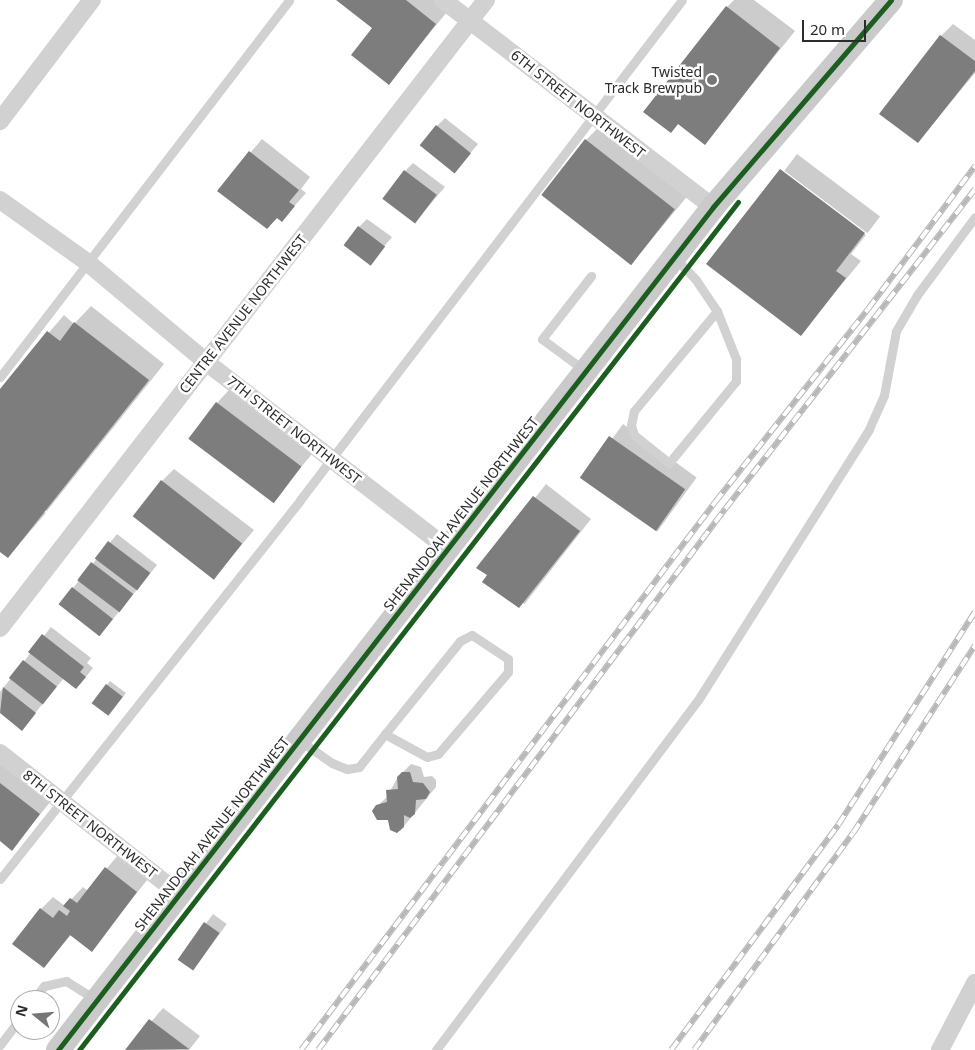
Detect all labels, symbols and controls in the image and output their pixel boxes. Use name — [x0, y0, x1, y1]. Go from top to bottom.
scale bar — [805, 10, 869, 42]
text: 20 m — [810, 19, 845, 39]
street label: 6TH STREET NORTHWEST — [508, 46, 648, 162]
place label: Twisted Track Brewpub — [605, 64, 702, 96]
marker: Twisted Track Brewpub — [706, 74, 718, 86]
street label: CENTRE AVENUE NORTHWEST — [176, 231, 310, 397]
street label: 7TH STREET NORTHWEST — [224, 372, 364, 488]
street label: SHENANDOAH AVENUE NORTHWEST — [380, 414, 542, 614]
street label: SHENANDOAH AVENUE NORTHWEST — [131, 734, 293, 934]
street label: 8TH STREET NORTHWEST — [20, 766, 160, 882]
north arrow — [10, 990, 60, 1040]
text: N — [10, 1003, 32, 1019]

